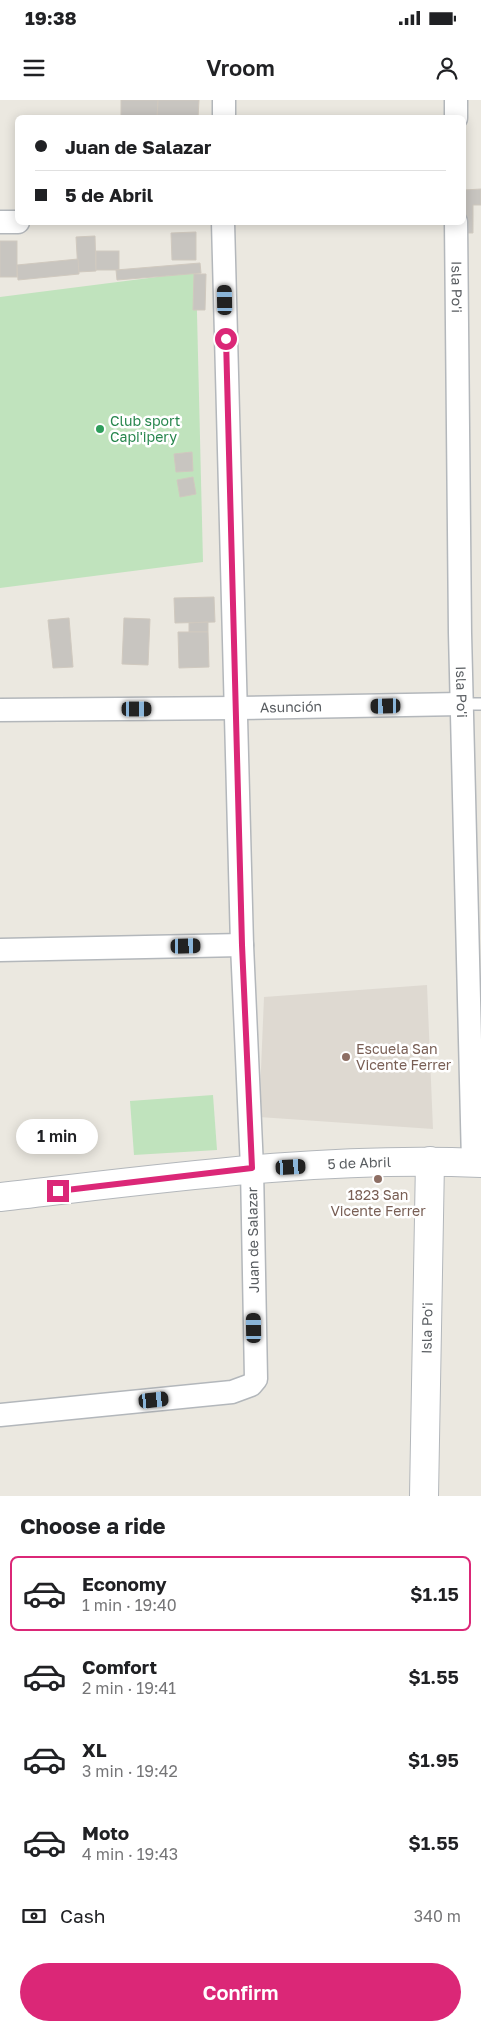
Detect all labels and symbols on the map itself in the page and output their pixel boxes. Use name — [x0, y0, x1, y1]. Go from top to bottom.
street label: Isla Po'i — [448, 261, 466, 313]
car — [217, 285, 232, 315]
route start — [215, 328, 237, 350]
place label: Club sport Capi'ipery — [110, 412, 180, 445]
marker: Club sport Capi'ipery — [94, 423, 106, 435]
street label: Isla Po'i — [453, 666, 471, 718]
street label: Asunción — [260, 697, 322, 716]
car — [370, 698, 401, 714]
car — [122, 702, 152, 717]
car — [170, 938, 201, 954]
place label: Escuela San Vicente Ferrer — [356, 1040, 452, 1073]
marker: Escuela San Vicente Ferrer — [340, 1051, 352, 1063]
callout: 1 min — [17, 1118, 99, 1154]
street label: 5 de Abril — [327, 1153, 391, 1172]
car — [275, 1159, 306, 1175]
marker: 1823 San Vicente Ferrer — [372, 1173, 384, 1185]
route end — [47, 1180, 69, 1202]
street label: Juan de Salazar — [243, 1186, 262, 1293]
place label: 1823 San Vicente Ferrer — [330, 1186, 426, 1219]
street label: Isla Po'i — [418, 1302, 435, 1354]
car — [246, 1313, 261, 1343]
car — [138, 1391, 169, 1409]

